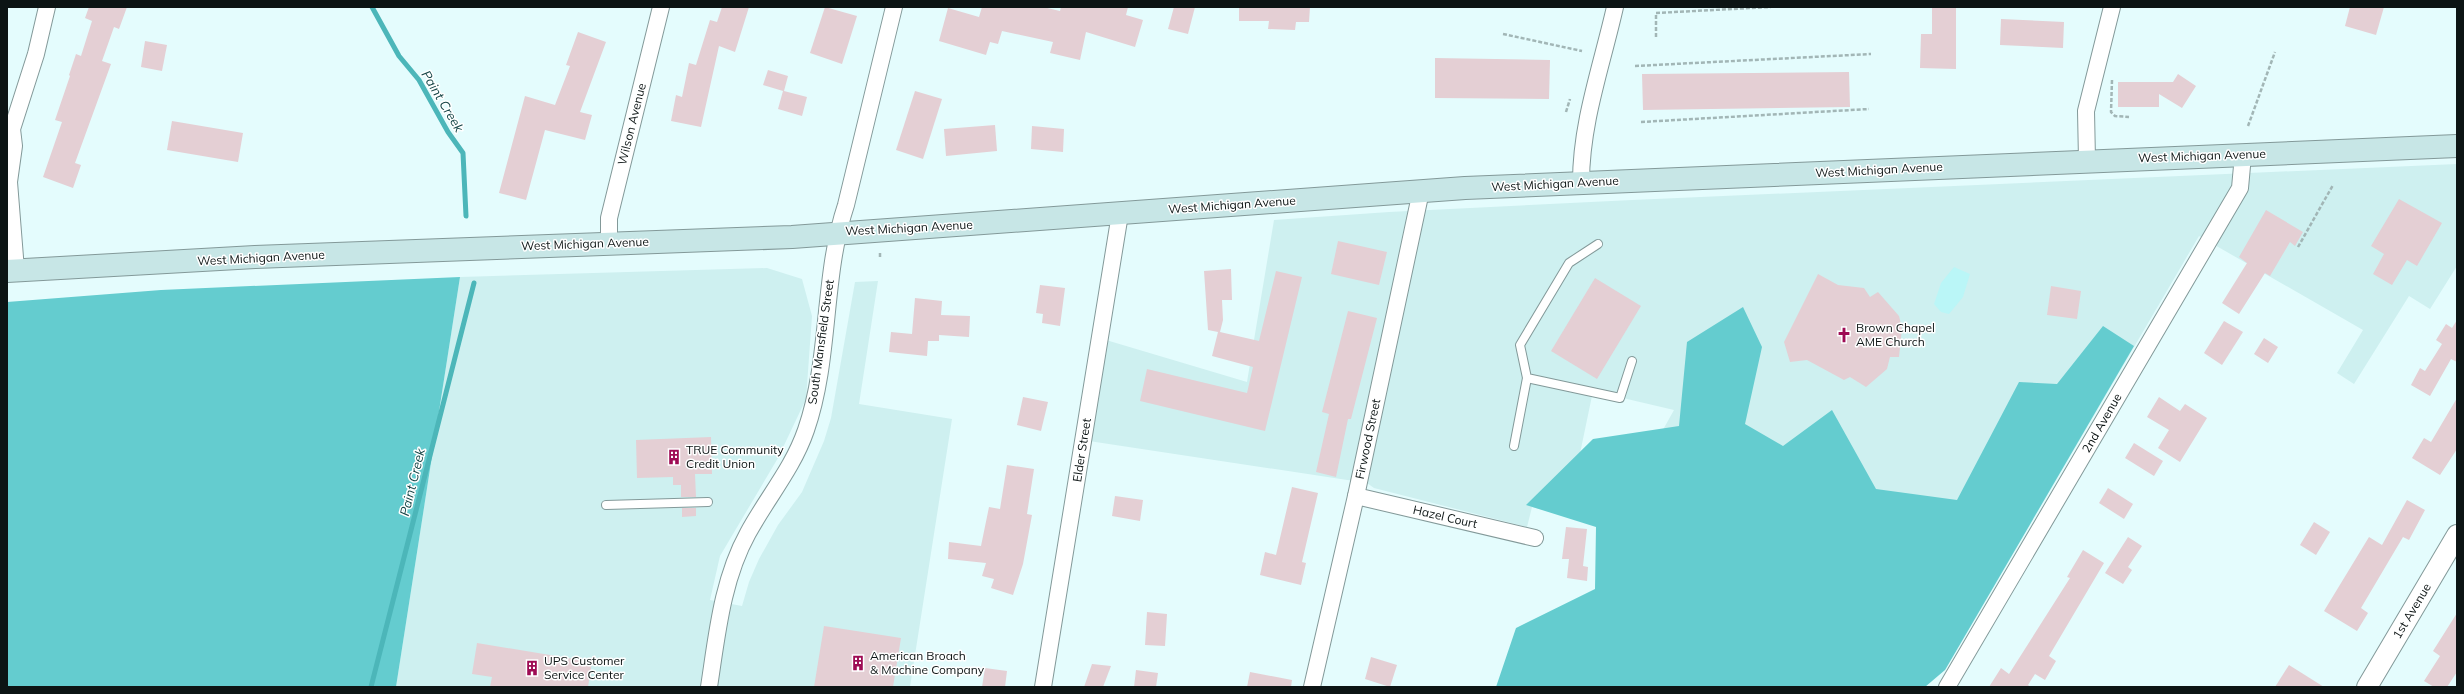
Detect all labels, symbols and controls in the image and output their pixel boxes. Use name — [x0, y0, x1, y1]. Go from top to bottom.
water label: Paint Creek — [418, 67, 468, 135]
street label: Wilson Avenue — [614, 81, 649, 166]
street label: West Michigan Avenue — [2138, 146, 2266, 165]
street label: West Michigan Avenue — [1815, 159, 1943, 180]
street label: West Michigan Avenue — [1491, 173, 1619, 194]
street label: West Michigan Avenue — [1168, 193, 1296, 216]
street label: West Michigan Avenue — [845, 217, 973, 238]
street label: West Michigan Avenue — [521, 234, 649, 253]
street label: West Michigan Avenue — [197, 247, 325, 268]
street label: South Mansfield Street — [804, 279, 837, 405]
place label: Brown Chapel AME Church — [1856, 320, 1935, 349]
church icon: Brown Chapel AME Church — [1835, 326, 1853, 344]
street label: 2nd Avenue — [2078, 390, 2125, 455]
street label: Firwood Street — [1352, 397, 1383, 481]
street label: Elder Street — [1069, 417, 1094, 483]
place label: TRUE Community Credit Union — [686, 442, 784, 471]
water label: Paint Creek — [396, 446, 428, 517]
building icon: TRUE Community Credit Union — [665, 448, 683, 466]
street label: Hazel Court — [1412, 502, 1479, 531]
street label: 1st Avenue — [2389, 580, 2434, 641]
place label: American Broach & Machine Company — [870, 648, 985, 677]
place label: UPS Customer Service Center — [544, 653, 625, 682]
building icon: American Broach & Machine Company — [849, 654, 867, 672]
building icon: UPS Customer Service Center — [523, 659, 541, 677]

